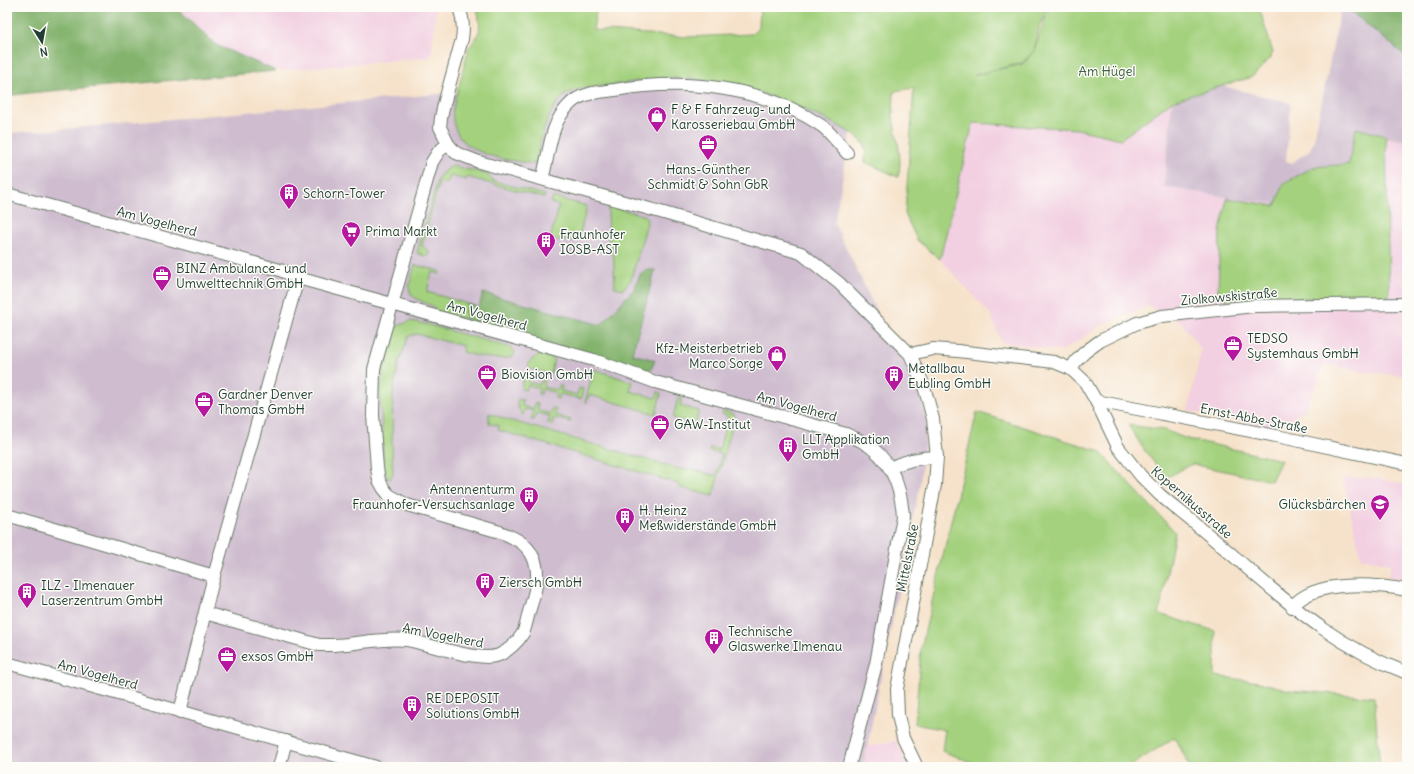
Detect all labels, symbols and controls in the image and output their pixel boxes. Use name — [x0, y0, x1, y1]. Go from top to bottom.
north arrow — [22, 22, 62, 62]
text: N — [39, 44, 49, 59]
park label: Am Hügel — [1079, 63, 1135, 80]
place label: F & F Fahrzeug- und Karosseriebau GmbH — [671, 101, 795, 133]
shop icon: F & F Fahrzeug- und Karosseriebau GmbH — [646, 105, 668, 133]
office icon: Hans-Günther Schmidt & Sohn GbR — [697, 133, 719, 161]
place label: Hans-Günther Schmidt & Sohn GbR — [647, 161, 769, 193]
building icon: Schorn-Tower — [278, 182, 300, 210]
place label: Schorn-Tower — [303, 185, 386, 202]
street label: Am Vogelherd — [115, 203, 199, 240]
supermarket icon: Prima Markt — [340, 220, 362, 248]
place label: Prima Markt — [365, 223, 438, 240]
place label: Fraunhofer IOSB-AST — [560, 226, 626, 258]
building icon: Fraunhofer IOSB-AST — [535, 230, 557, 258]
place label: BINZ Ambulance- und Umwelttechnik GmbH — [176, 260, 307, 292]
office icon: BINZ Ambulance- und Umwelttechnik GmbH — [151, 264, 173, 292]
street label: Ziolkowskistraße — [1180, 284, 1278, 309]
street label: Am Vogelherd — [445, 297, 529, 334]
place label: TEDSO Systemhaus GmbH — [1247, 330, 1359, 362]
office icon: TEDSO Systemhaus GmbH — [1222, 334, 1244, 362]
place label: Kfz-Meisterbetrieb Marco Sorge — [656, 340, 763, 372]
shop icon: Kfz-Meisterbetrieb Marco Sorge — [766, 344, 788, 372]
place label: Metallbau Eubling GmbH — [908, 360, 991, 392]
office icon: Biovision GmbH — [476, 363, 498, 391]
building icon: Metallbau Eubling GmbH — [883, 364, 905, 392]
place label: Biovision GmbH — [501, 366, 593, 383]
place label: Gardner Denver Thomas GmbH — [218, 386, 314, 418]
street label: Am Vogelherd — [755, 388, 839, 425]
office icon: Gardner Denver Thomas GmbH — [193, 390, 215, 418]
street label: Ernst-Abbe-Straße — [1199, 400, 1309, 437]
office icon: GAW-Institut — [649, 413, 671, 441]
place label: GAW-Institut — [674, 416, 751, 433]
place label: LLT Applikation GmbH — [802, 431, 890, 463]
building icon: LLT Applikation GmbH — [777, 435, 799, 463]
street label: Kopernikusstraße — [1147, 462, 1236, 542]
place label: Antennenturm Fraunhofer-Versuchsanlage — [352, 481, 515, 513]
building icon: Antennenturm Fraunhofer-Versuchsanlage — [518, 485, 540, 513]
school or university icon: Glücksbärchen — [1369, 493, 1391, 521]
place label: Glücksbärchen — [1279, 496, 1366, 513]
place label: H. Heinz Meßwiderstände GmbH — [639, 502, 777, 534]
building icon: H. Heinz Meßwiderstände GmbH — [614, 506, 636, 534]
street label: Mittelstraße — [893, 523, 922, 594]
building icon: Ziersch GmbH — [474, 571, 496, 599]
place label: Ziersch GmbH — [499, 574, 582, 591]
place label: ILZ - Ilmenauer Laserzentrum GmbH — [41, 577, 163, 609]
building icon: ILZ - Ilmenauer Laserzentrum GmbH — [16, 581, 38, 609]
street label: Am Vogelherd — [401, 619, 485, 652]
place label: Technische Glaswerke Ilmenau — [728, 623, 843, 655]
building icon: Technische Glaswerke Ilmenau — [703, 627, 725, 655]
office icon: exsos GmbH — [216, 645, 238, 673]
place label: exsos GmbH — [241, 648, 314, 665]
street label: Am Vogelherd — [56, 656, 140, 693]
place label: RE DEPOSIT Solutions GmbH — [426, 690, 519, 722]
building icon: RE DEPOSIT Solutions GmbH — [401, 694, 423, 722]

